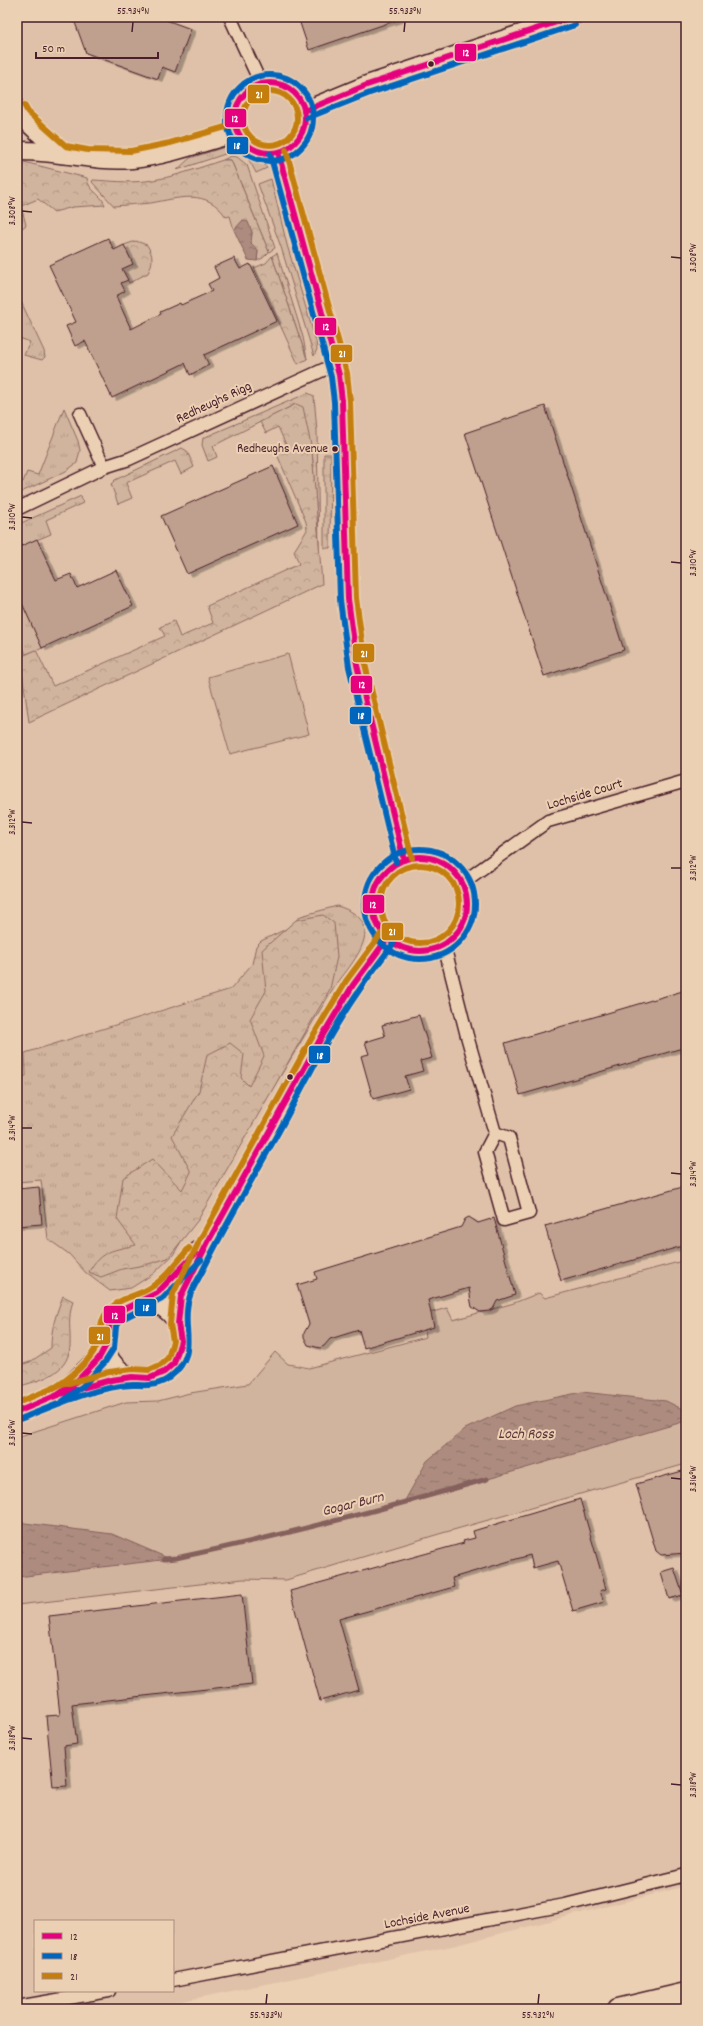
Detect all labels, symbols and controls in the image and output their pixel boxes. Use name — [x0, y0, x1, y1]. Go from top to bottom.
text: 55.934°N — [117, 5, 149, 19]
text: 55.933°N — [389, 5, 421, 19]
scale bar — [36, 34, 158, 60]
text: 50 m — [42, 41, 65, 58]
line badge: 12 — [454, 43, 477, 62]
text: 12 — [462, 46, 470, 62]
unlabelled marker — [426, 59, 436, 69]
line badge: 21 — [247, 84, 270, 104]
text: 21 — [255, 88, 263, 104]
line badge: 12 — [224, 108, 247, 128]
text: 12 — [231, 112, 239, 128]
line badge: 18 — [226, 136, 249, 155]
text: 18 — [234, 139, 241, 155]
text: 3.308°W — [6, 196, 20, 225]
text: 3.308°W — [687, 243, 701, 272]
line badge: 12 — [314, 317, 337, 336]
text: 12 — [322, 320, 330, 336]
line badge: 21 — [330, 344, 353, 363]
text: 21 — [338, 347, 346, 363]
street label: Redheughs Rigg — [173, 377, 255, 429]
place label: Redheughs Avenue — [237, 440, 328, 459]
marker: Redheughs Avenue — [330, 444, 340, 454]
text: 3.310°W — [6, 503, 20, 531]
text: 3.310°W — [687, 549, 701, 577]
line badge: 21 — [352, 643, 375, 663]
text: 21 — [360, 647, 368, 663]
line badge: 12 — [350, 675, 373, 694]
text: 12 — [358, 678, 366, 694]
line badge: 18 — [349, 706, 372, 725]
text: 18 — [358, 709, 365, 725]
street label: Lochside Court — [545, 774, 625, 816]
text: 3.312°W — [6, 809, 20, 835]
text: 3.312°W — [687, 855, 701, 881]
line badge: 12 — [362, 894, 385, 914]
text: 12 — [369, 898, 377, 914]
line badge: 21 — [381, 922, 404, 941]
text: 21 — [388, 925, 396, 941]
line badge: 18 — [308, 1045, 331, 1064]
text: 18 — [317, 1049, 324, 1065]
unlabelled marker — [285, 1072, 295, 1082]
text: 3.314°W — [6, 1115, 20, 1141]
text: 3.314°W — [687, 1161, 701, 1187]
line badge: 18 — [134, 1298, 157, 1317]
text: 18 — [143, 1301, 150, 1317]
line badge: 12 — [103, 1305, 126, 1324]
text: 12 — [111, 1309, 119, 1325]
line badge: 21 — [88, 1326, 111, 1345]
text: 21 — [96, 1330, 104, 1346]
text: 3.316°W — [6, 1419, 20, 1446]
water label: Loch Ross — [498, 1424, 555, 1446]
text: 3.316°W — [687, 1465, 701, 1492]
water label: Gogar Burn — [320, 1486, 387, 1523]
text: 3.318°W — [6, 1725, 20, 1751]
text: 3.318°W — [687, 1772, 701, 1798]
street label: Lochside Avenue — [383, 1899, 471, 1935]
legend — [34, 1920, 174, 1992]
text: 12 — [70, 1929, 78, 1946]
text: 18 — [70, 1949, 78, 1966]
text: 21 — [70, 1969, 78, 1986]
text: 55.933°N — [250, 2009, 282, 2023]
text: 55.932°N — [522, 2009, 554, 2023]

